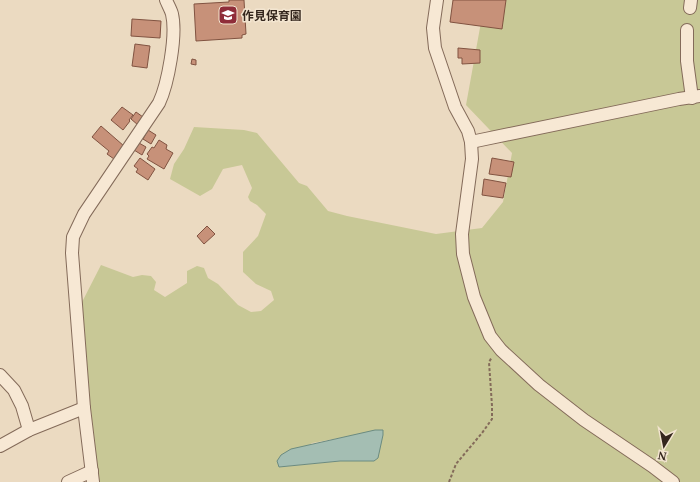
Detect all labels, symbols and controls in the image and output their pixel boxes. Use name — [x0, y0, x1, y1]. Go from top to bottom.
school or university icon: 作見保育園 — [217, 4, 239, 26]
place label: 作見保育園 — [242, 7, 302, 24]
north arrow — [644, 426, 684, 466]
text: N — [656, 448, 668, 464]

